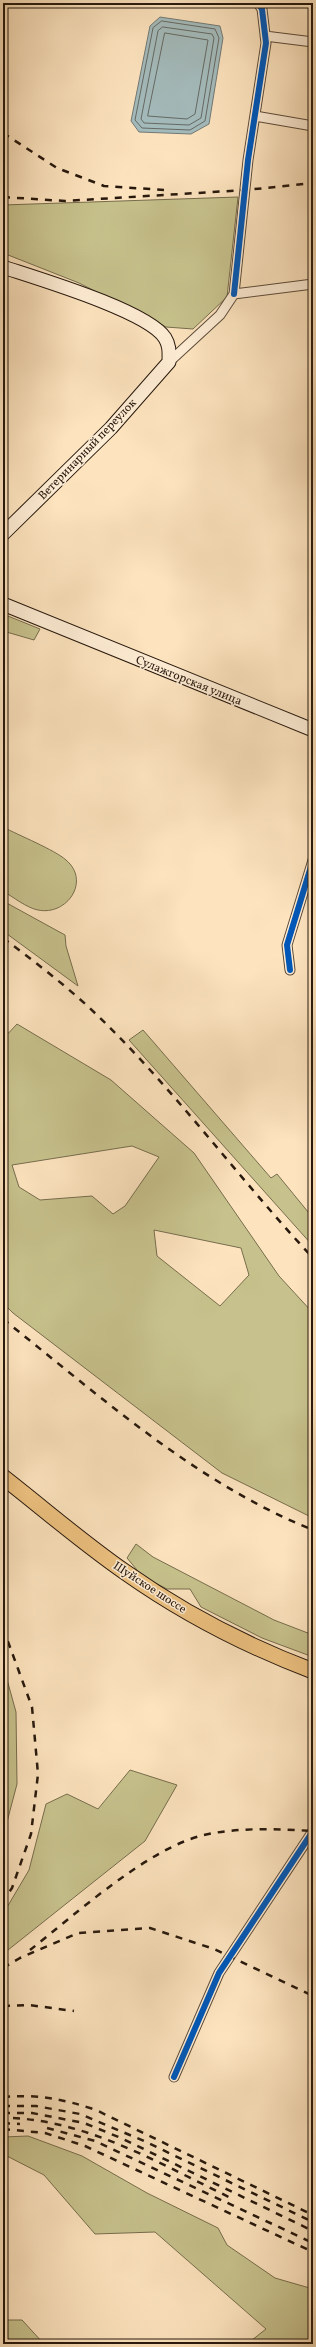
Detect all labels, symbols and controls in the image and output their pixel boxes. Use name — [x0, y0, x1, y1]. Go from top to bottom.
street label: Ветеринарный переулок — [35, 395, 141, 504]
street label: Сулажгорская улица — [133, 652, 244, 710]
street label: Шуйское шоссе — [110, 1558, 189, 1618]

